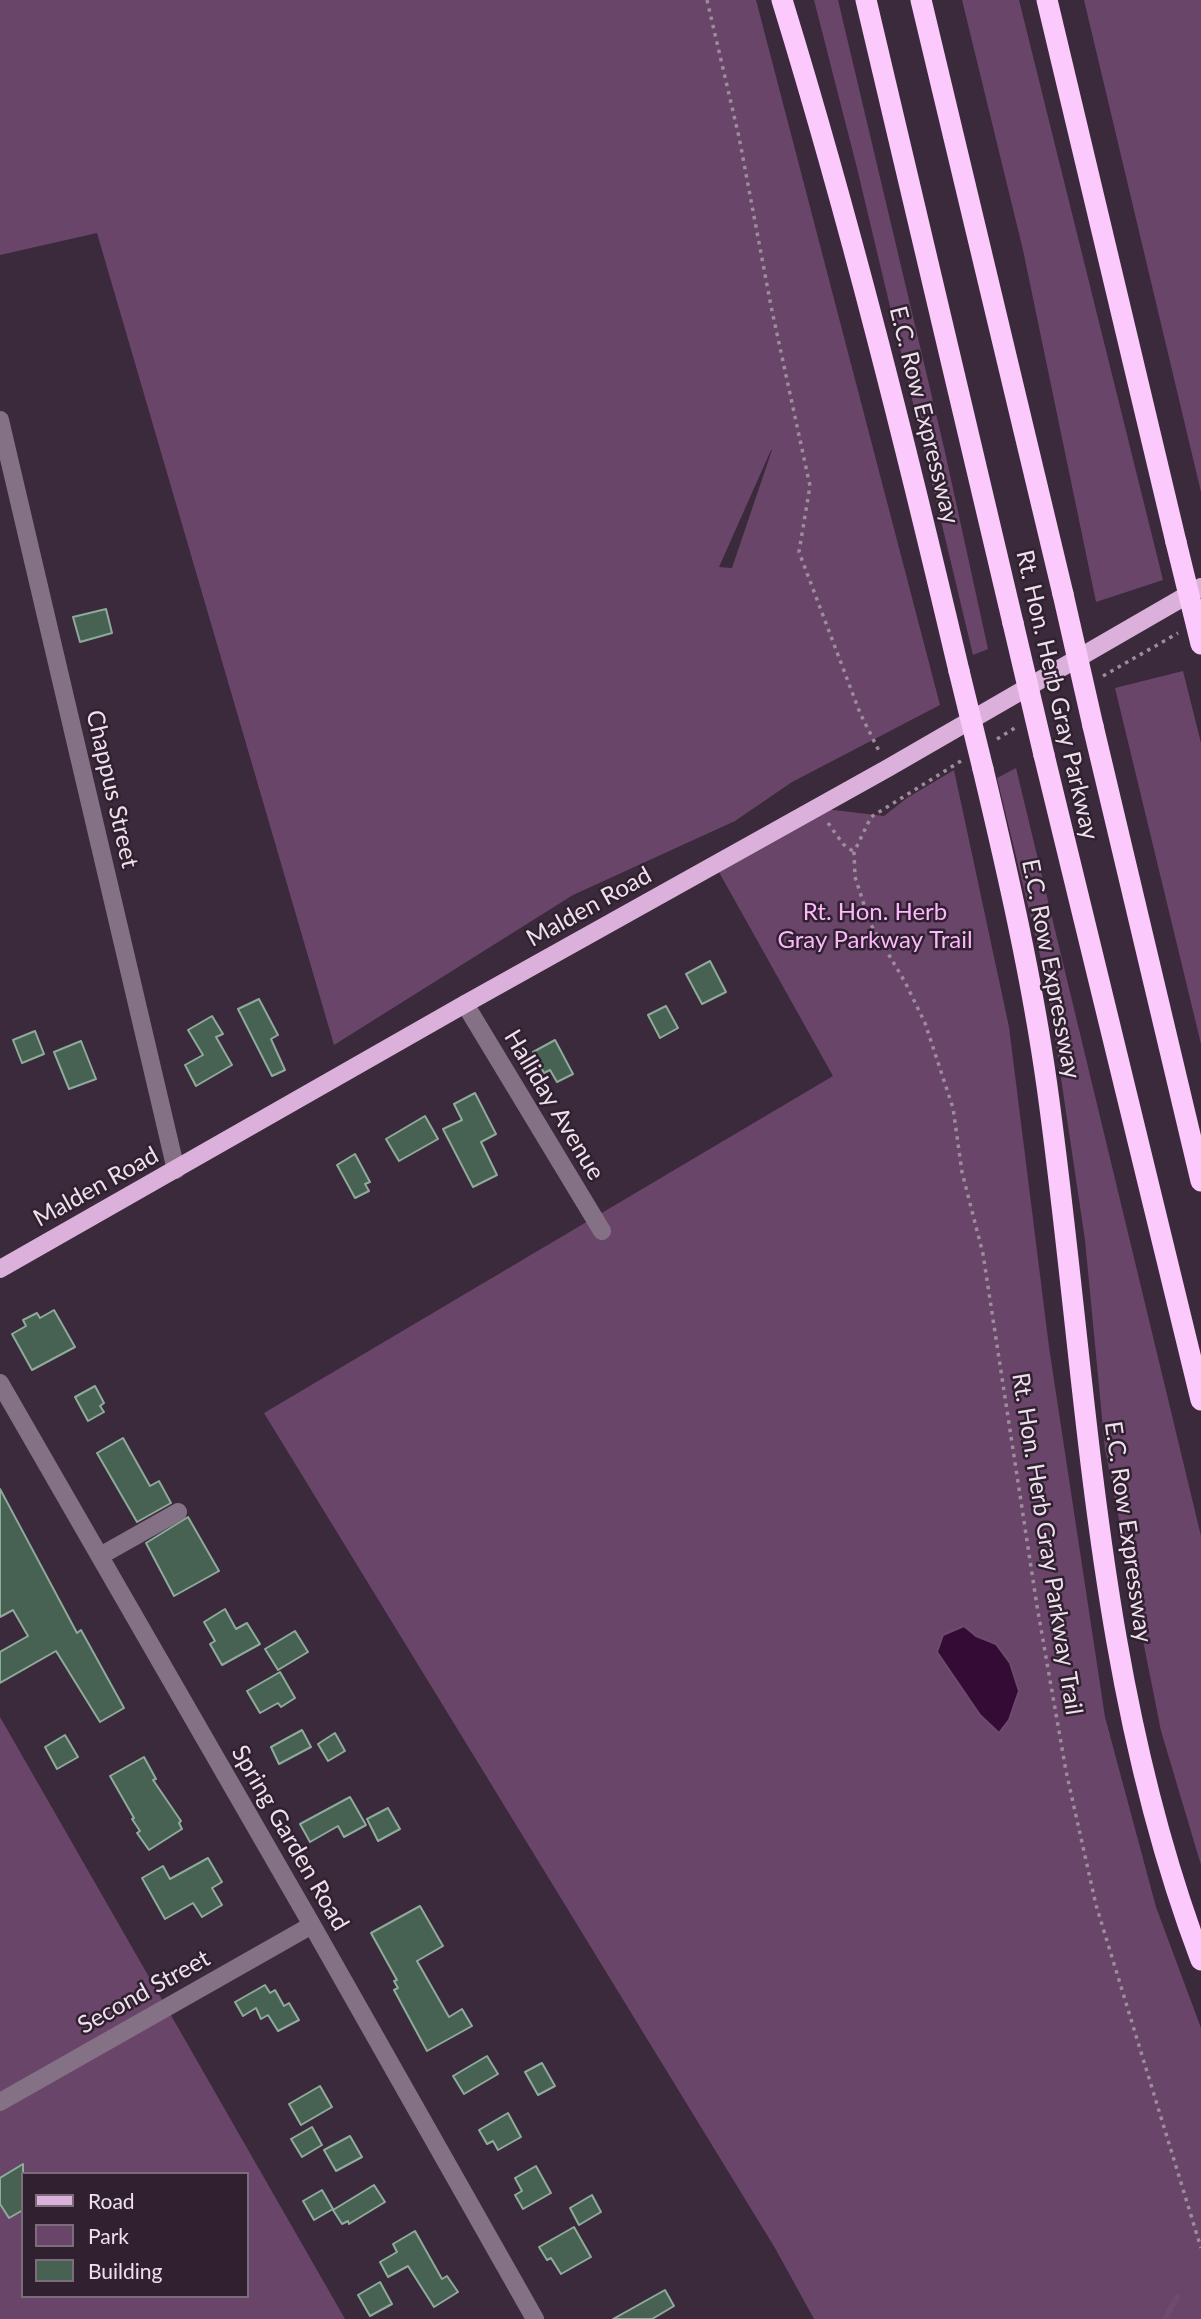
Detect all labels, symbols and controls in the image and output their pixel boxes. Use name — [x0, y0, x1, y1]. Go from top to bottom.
street label: E.C. Row Expressway — [883, 303, 965, 527]
street label: Rt. Hon. Herb Gray Parkway — [1010, 547, 1104, 843]
street label: Chappus Street — [80, 707, 144, 871]
street label: E.C. Row Expressway — [1016, 857, 1086, 1081]
street label: Malden Road — [521, 861, 657, 953]
park label: Rt. Hon. Herb Gray Parkway Trail — [777, 898, 973, 954]
street label: Halliday Avenue — [498, 1025, 610, 1185]
street label: Malden Road — [28, 1141, 164, 1233]
street label: Rt. Hon. Herb Gray Parkway Trail — [1006, 1371, 1088, 1717]
street label: E.C. Row Expressway — [1098, 1419, 1158, 1645]
street label: Spring Garden Road — [225, 1740, 355, 1936]
street label: Second Street — [73, 1944, 215, 2040]
legend — [21, 2172, 248, 2298]
text: Road — [88, 2188, 135, 2213]
text: Park — [88, 2223, 129, 2248]
text: Building — [88, 2258, 163, 2283]

